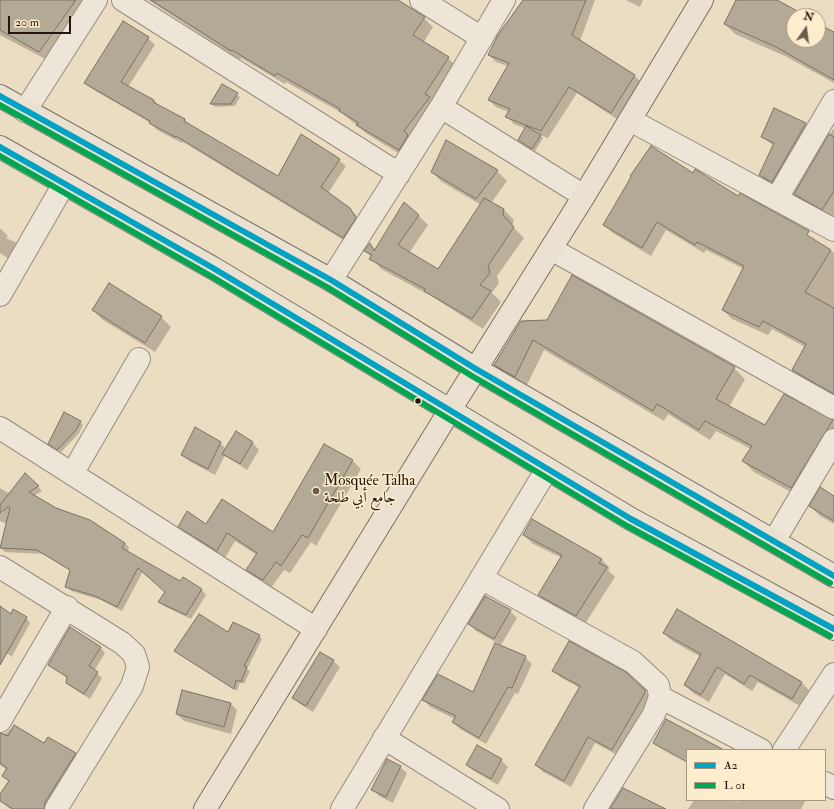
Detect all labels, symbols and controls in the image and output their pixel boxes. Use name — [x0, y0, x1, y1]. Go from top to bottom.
scale bar — [10, 8, 73, 34]
north arrow — [786, 8, 826, 48]
text: N — [802, 9, 815, 24]
text: 20 m — [15, 15, 39, 30]
unlabelled marker — [413, 396, 423, 406]
place label: Mosquée Talha جامع أبي طلحة — [324, 473, 415, 508]
marker: Mosquée Talha جامع أبي طلحة — [311, 486, 321, 496]
legend — [686, 749, 826, 801]
text: A2 — [724, 758, 738, 773]
text: L 01 — [724, 778, 746, 793]

